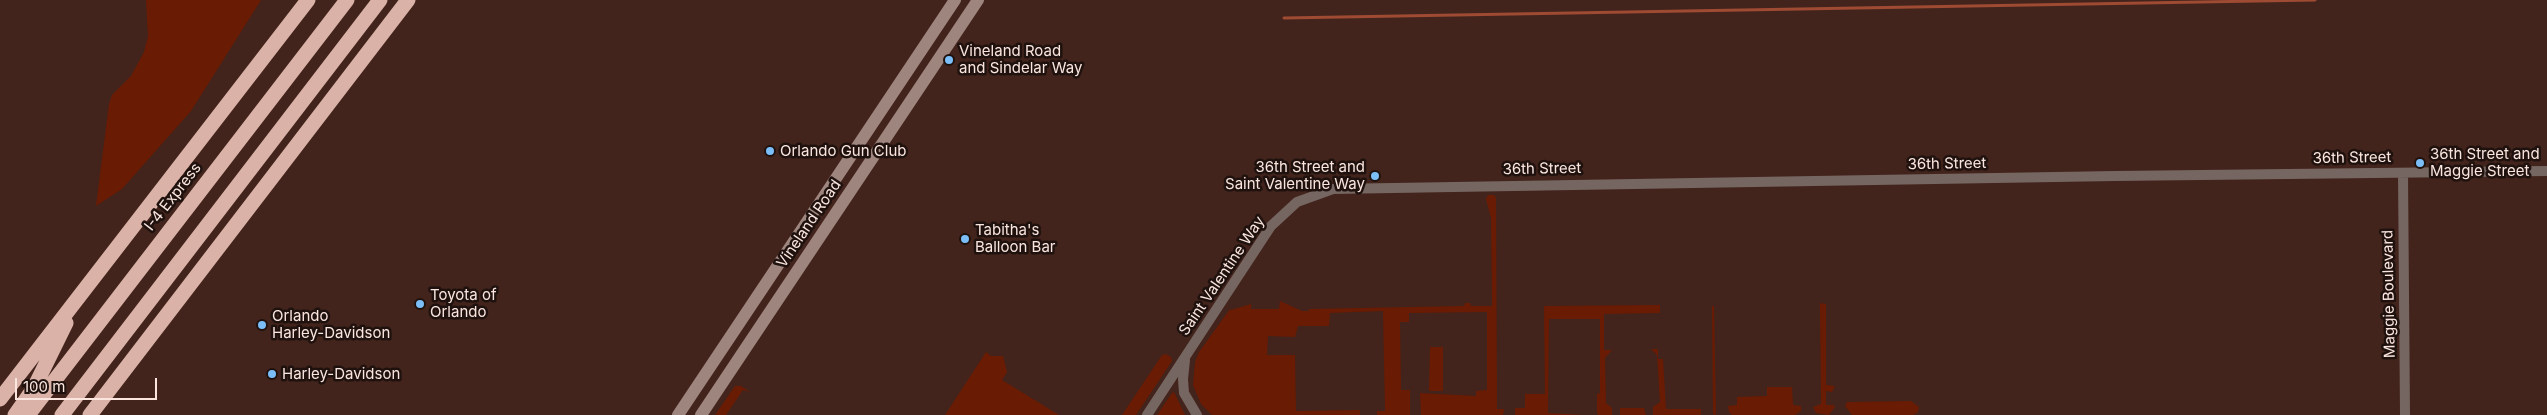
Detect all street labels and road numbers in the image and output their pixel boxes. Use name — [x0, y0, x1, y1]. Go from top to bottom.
street label: 36th Street — [2312, 148, 2392, 168]
street label: 36th Street — [1907, 154, 1987, 174]
street label: I-4 Express — [141, 159, 205, 235]
street label: 36th Street — [1502, 159, 1582, 179]
street label: Vineland Road — [773, 177, 845, 271]
street label: Saint Valentine Way — [1175, 213, 1269, 339]
street label: Maggie Boulevard — [2379, 230, 2399, 358]

